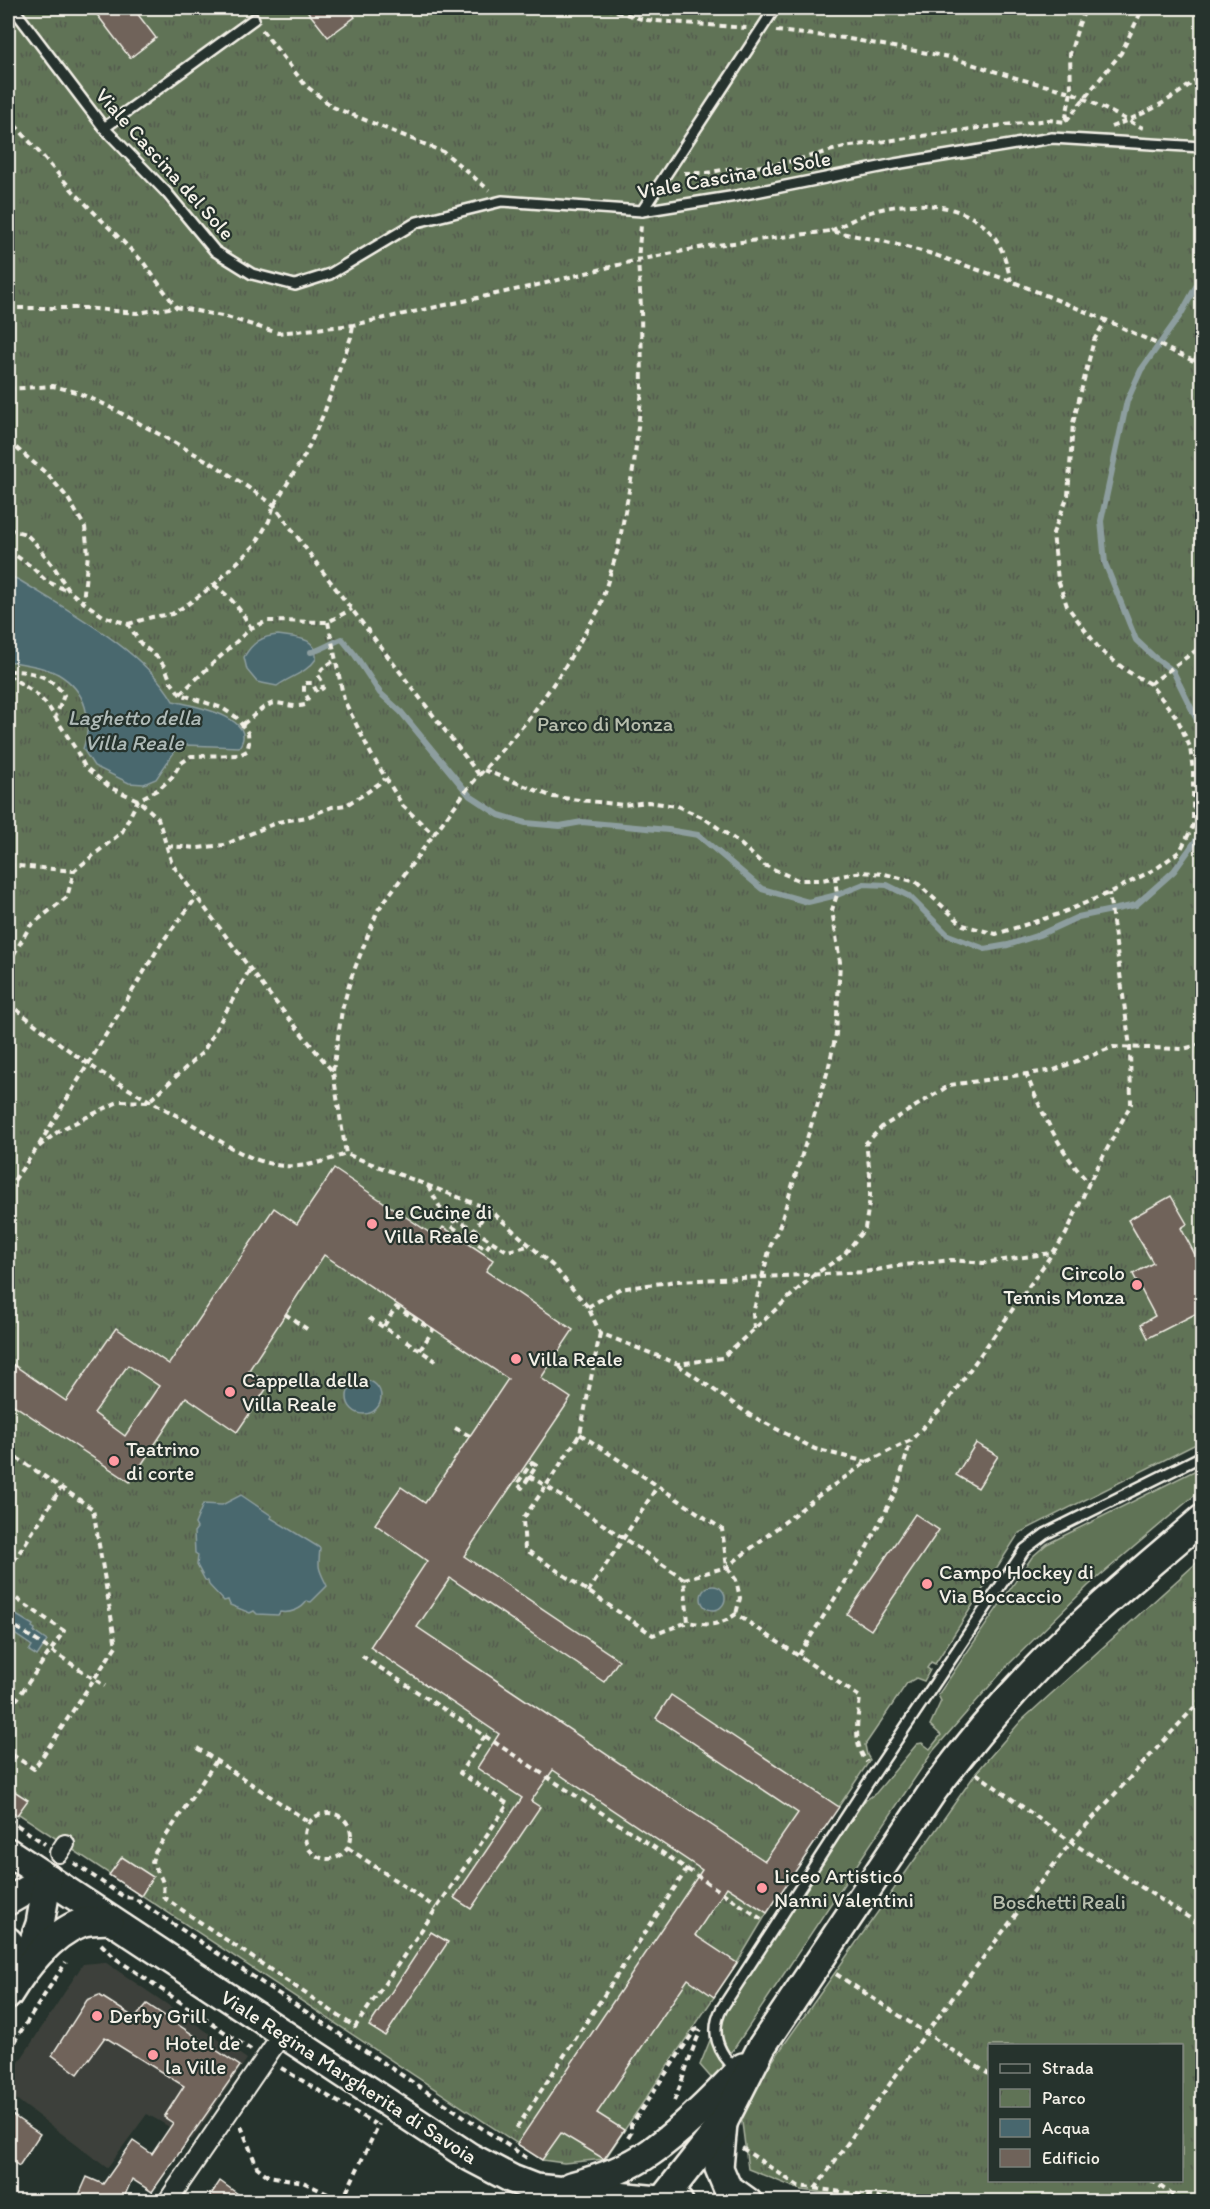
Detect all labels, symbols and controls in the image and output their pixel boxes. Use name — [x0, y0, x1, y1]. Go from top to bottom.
street label: Viale Cascina del Sole — [91, 83, 240, 245]
street label: Viale Cascina del Sole — [635, 145, 833, 204]
water label: Laghetto della Villa Reale — [67, 704, 202, 756]
park label: Parco di Monza — [537, 711, 673, 736]
place label: Le Cucine di Villa Reale — [384, 1199, 492, 1248]
marker: Le Cucine di Villa Reale — [365, 1217, 379, 1231]
place label: Circolo Tennis Monza — [1003, 1260, 1125, 1309]
marker: Circolo Tennis Monza — [1130, 1278, 1144, 1292]
place label: Villa Reale — [528, 1346, 623, 1371]
marker: Villa Reale — [509, 1352, 523, 1366]
place label: Cappella della Villa Reale — [242, 1367, 369, 1416]
marker: Cappella della Villa Reale — [223, 1385, 237, 1399]
place label: Teatrino di corte — [126, 1436, 200, 1485]
marker: Teatrino di corte — [107, 1454, 121, 1468]
place label: Campo Hockey di Via Boccaccio — [939, 1559, 1094, 1608]
marker: Campo Hockey di Via Boccaccio — [920, 1577, 934, 1591]
place label: Liceo Artistico Nanni Valentini — [774, 1863, 914, 1912]
marker: Liceo Artistico Nanni Valentini — [755, 1881, 769, 1895]
park label: Boschetti Reali — [992, 1889, 1126, 1914]
street label: Viale Regina Margherita di Savoia — [216, 1984, 482, 2169]
place label: Derby Grill — [109, 2003, 207, 2028]
marker: Derby Grill — [90, 2009, 104, 2023]
place label: Hotel de la Ville — [165, 2030, 240, 2079]
legend — [988, 2044, 1183, 2182]
marker: Hotel de la Ville — [146, 2048, 160, 2062]
text: Strada — [1042, 2057, 1094, 2079]
text: Parco — [1042, 2087, 1086, 2109]
text: Acqua — [1042, 2117, 1090, 2139]
text: Edificio — [1042, 2147, 1100, 2169]

